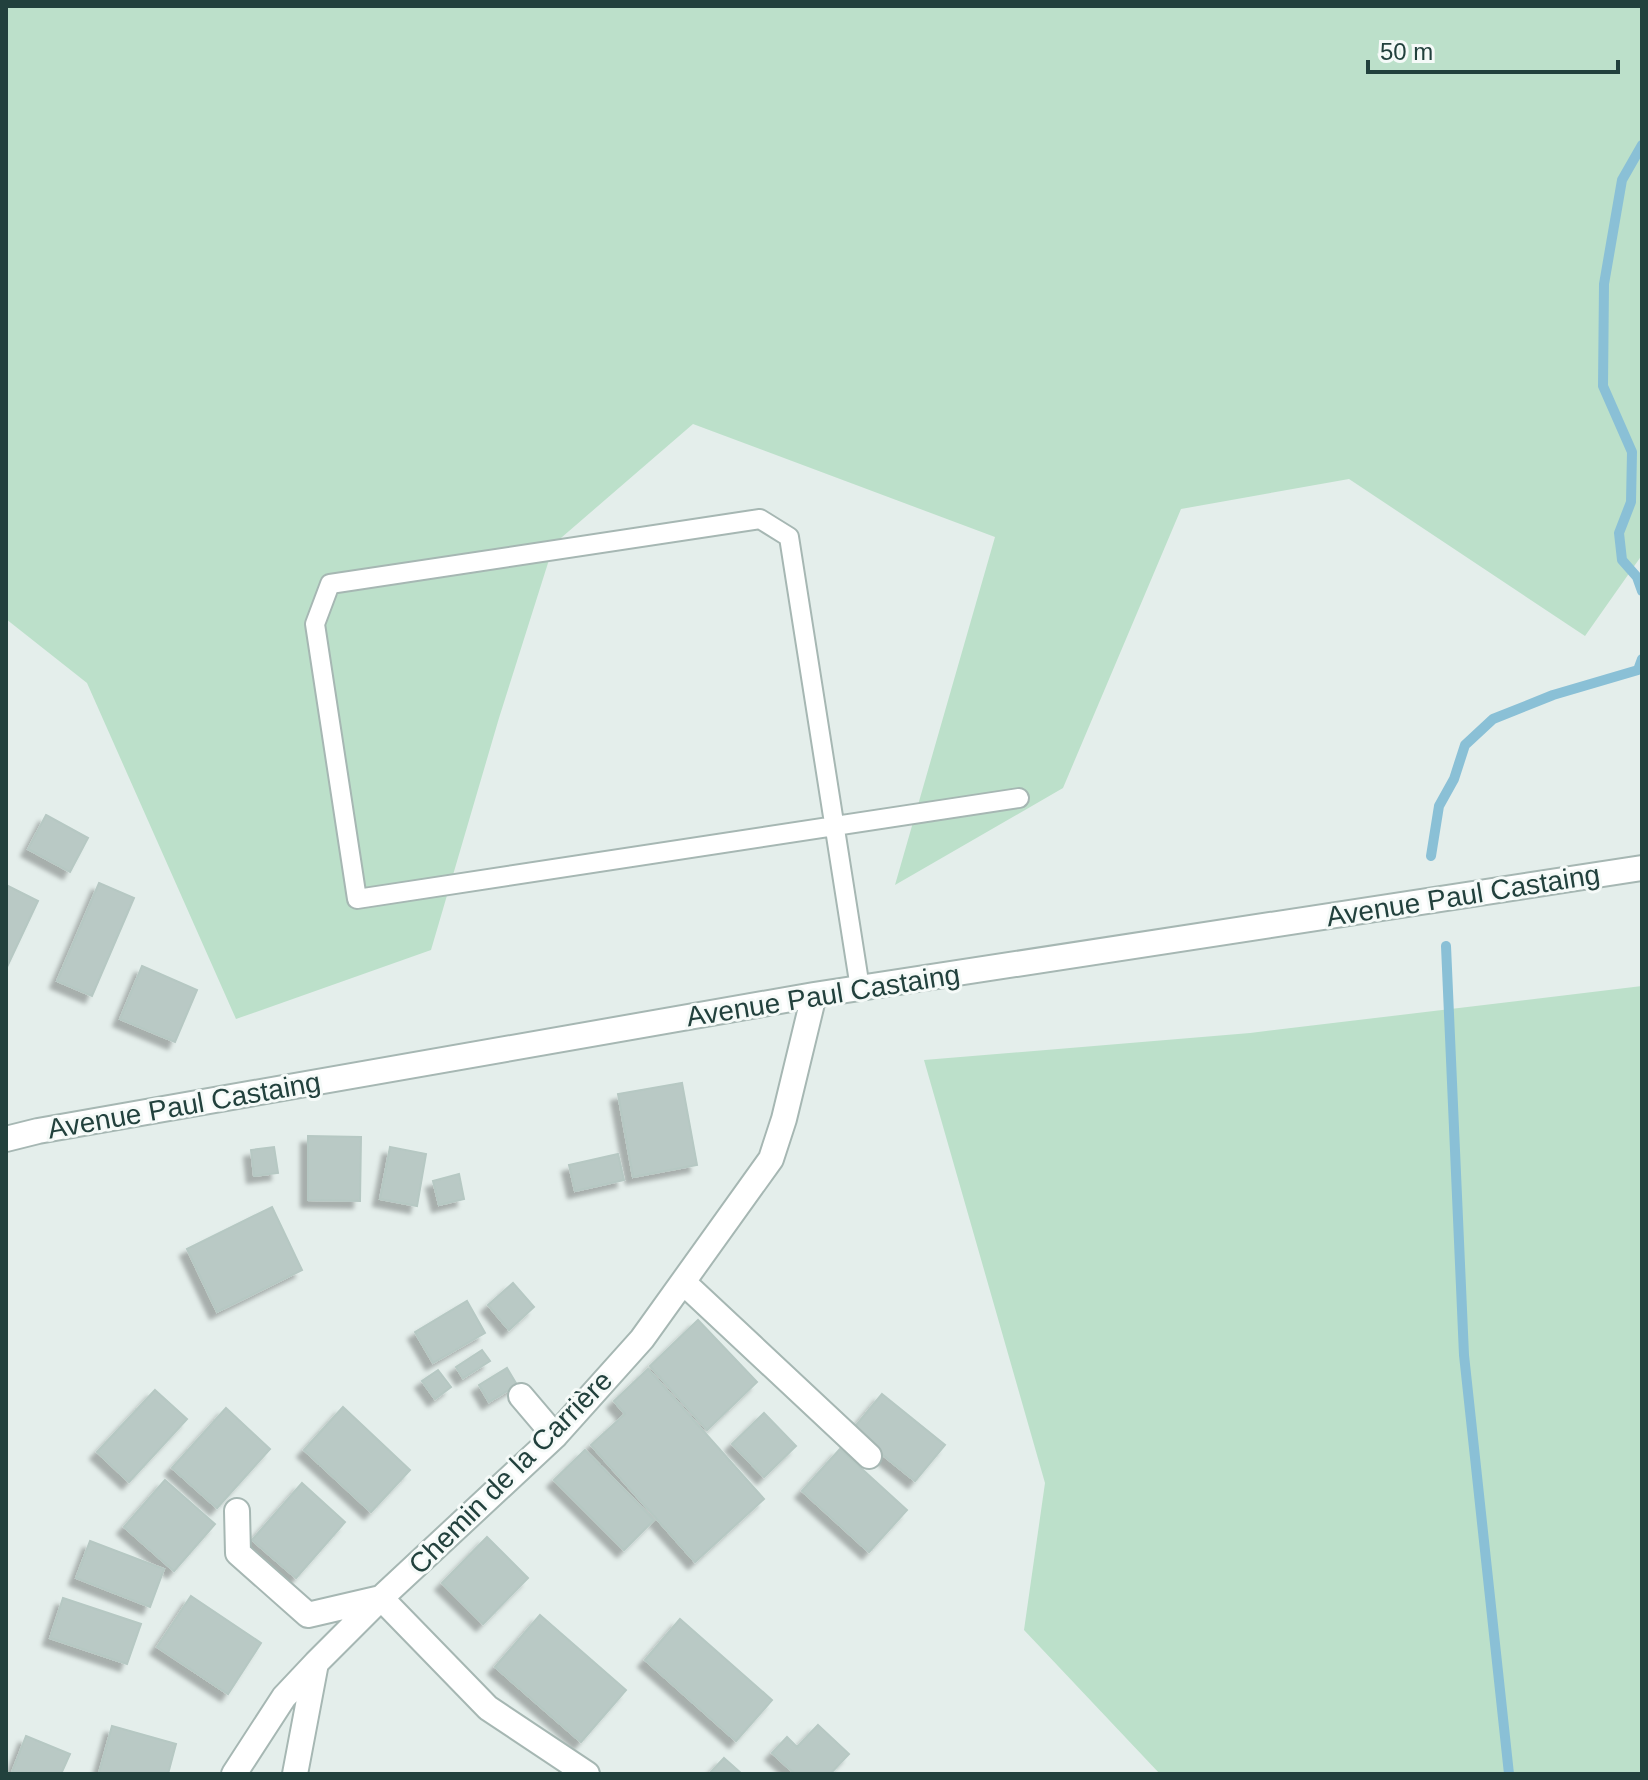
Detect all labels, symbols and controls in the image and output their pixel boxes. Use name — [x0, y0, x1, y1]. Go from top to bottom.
scale bar — [1368, 24, 1618, 74]
text: 50 m — [1380, 38, 1433, 65]
street label: Avenue Paul Castaing — [1324, 859, 1602, 932]
street label: Avenue Paul Castaing — [684, 959, 962, 1032]
street label: Avenue Paul Castaing — [45, 1066, 323, 1145]
street label: Chemin de la Carrière — [403, 1365, 618, 1580]

